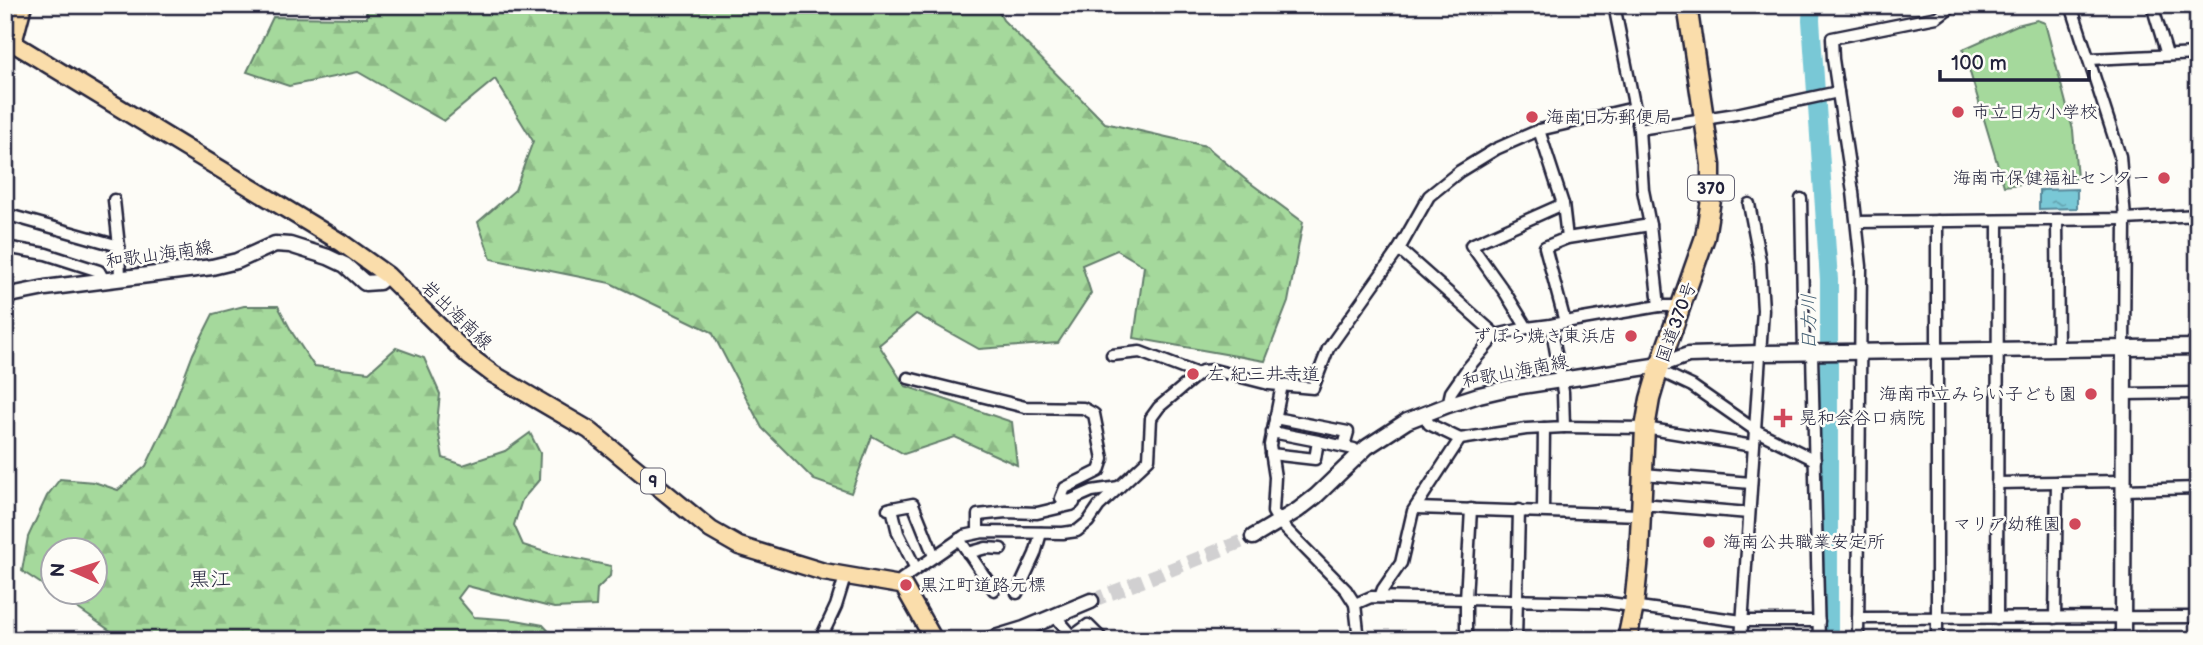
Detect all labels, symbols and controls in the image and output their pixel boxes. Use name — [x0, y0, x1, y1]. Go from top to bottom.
scale bar — [1940, 38, 2089, 82]
text: 100 m — [1951, 51, 2007, 76]
place label: 市立日方小学校 — [1972, 102, 2098, 123]
marker: 市立日方小学校 — [1950, 104, 1966, 120]
place label: 海南日方郵便局 — [1546, 107, 1672, 128]
marker: 海南日方郵便局 — [1524, 109, 1540, 125]
place label: 海南市保健福祉センター — [1953, 168, 2150, 189]
marker: 海南市保健福祉センター — [2156, 170, 2172, 186]
road number: 370 — [1688, 176, 1734, 200]
street label: 和歌山海南線 — [104, 237, 214, 272]
street label: 岩出海南線 — [417, 277, 496, 354]
street label: 国道370号 — [1652, 279, 1701, 365]
water label: 日方川 — [1798, 293, 1821, 351]
place label: ずぼら焼き東浜店 — [1473, 326, 1617, 347]
marker: ずぼら焼き東浜店 — [1623, 328, 1639, 344]
street label: 和歌山海南線 — [1460, 351, 1570, 392]
place label: 左 紀三井寺道 — [1207, 364, 1320, 385]
marker: 左 紀三井寺道 — [1185, 366, 1201, 382]
place label: 海南市立みらい子ども園 — [1879, 384, 2077, 405]
marker: 海南市立みらい子ども園 — [2083, 386, 2099, 402]
marker: 晃和会谷口病院 — [1773, 408, 1793, 428]
place label: 晃和会谷口病院 — [1799, 408, 1925, 429]
road number: 9 — [641, 468, 665, 494]
place label: マリア幼稚園 — [1953, 514, 2061, 535]
marker: マリア幼稚園 — [2067, 516, 2083, 532]
place label: 海南公共職業安定所 — [1723, 532, 1885, 553]
marker: 海南公共職業安定所 — [1701, 534, 1717, 550]
north arrow — [38, 536, 108, 606]
text: N — [47, 562, 70, 578]
district label: 黒江 — [189, 567, 231, 592]
place label: 黒江町道路元標 — [920, 575, 1046, 596]
marker: 黒江町道路元標 — [898, 577, 914, 593]

